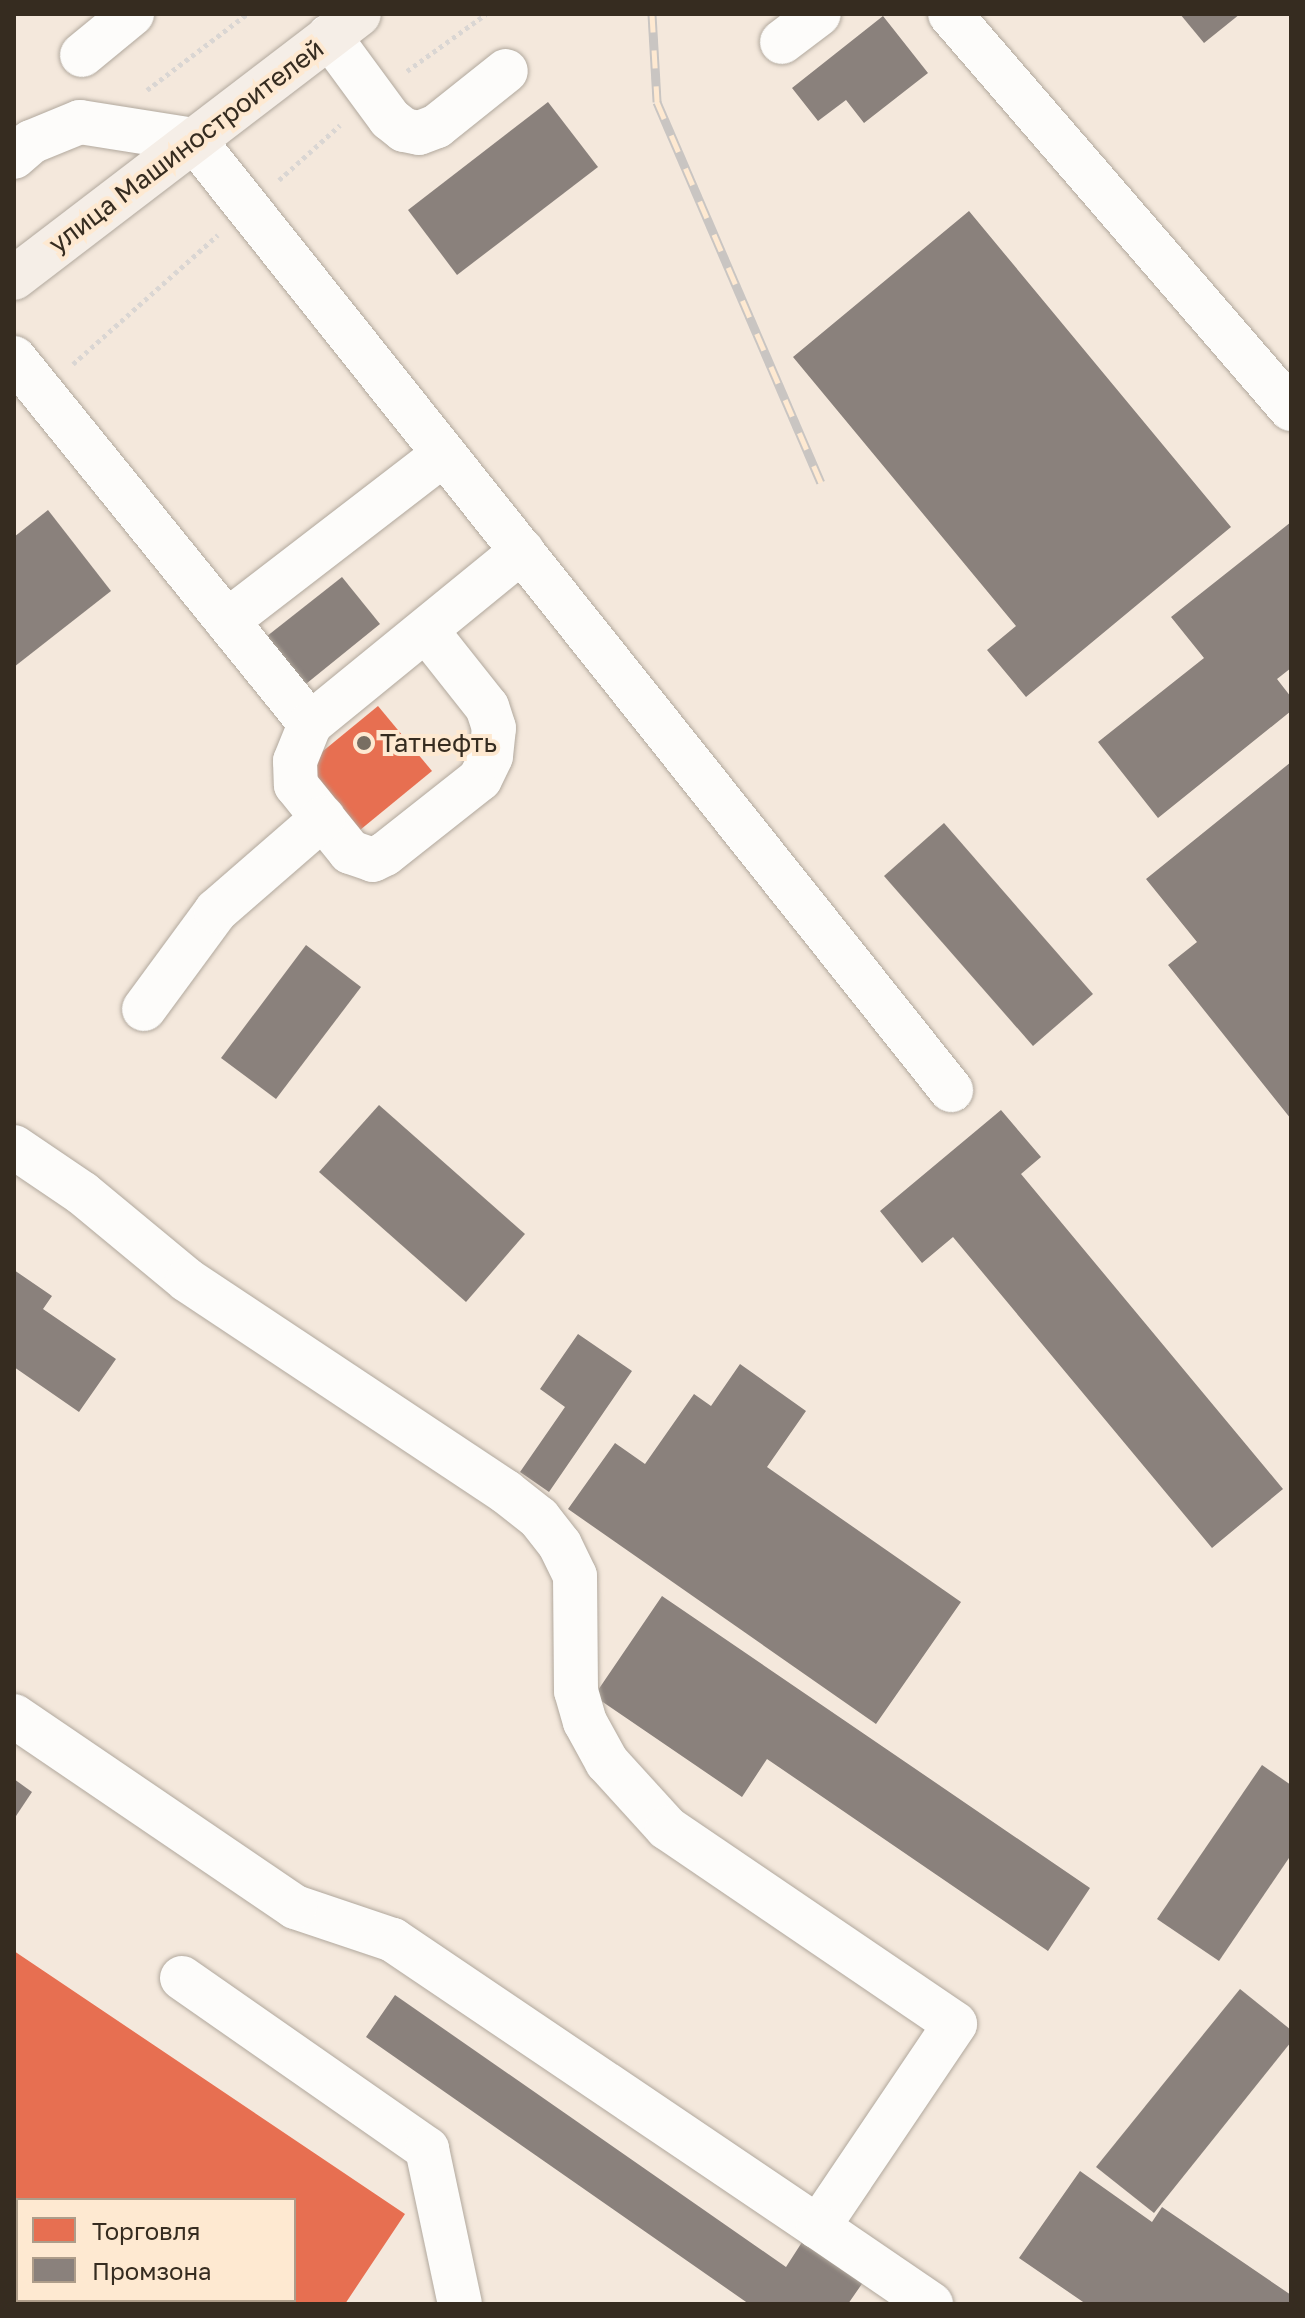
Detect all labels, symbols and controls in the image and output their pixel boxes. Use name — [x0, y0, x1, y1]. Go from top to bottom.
street label: улица Машиностроителей — [42, 32, 330, 260]
place label: Татнефть — [380, 727, 497, 759]
marker: Татнефть — [355, 734, 373, 752]
legend — [16, 2198, 296, 2302]
text: Торговля — [92, 2216, 200, 2245]
text: Промзона — [92, 2256, 212, 2285]

